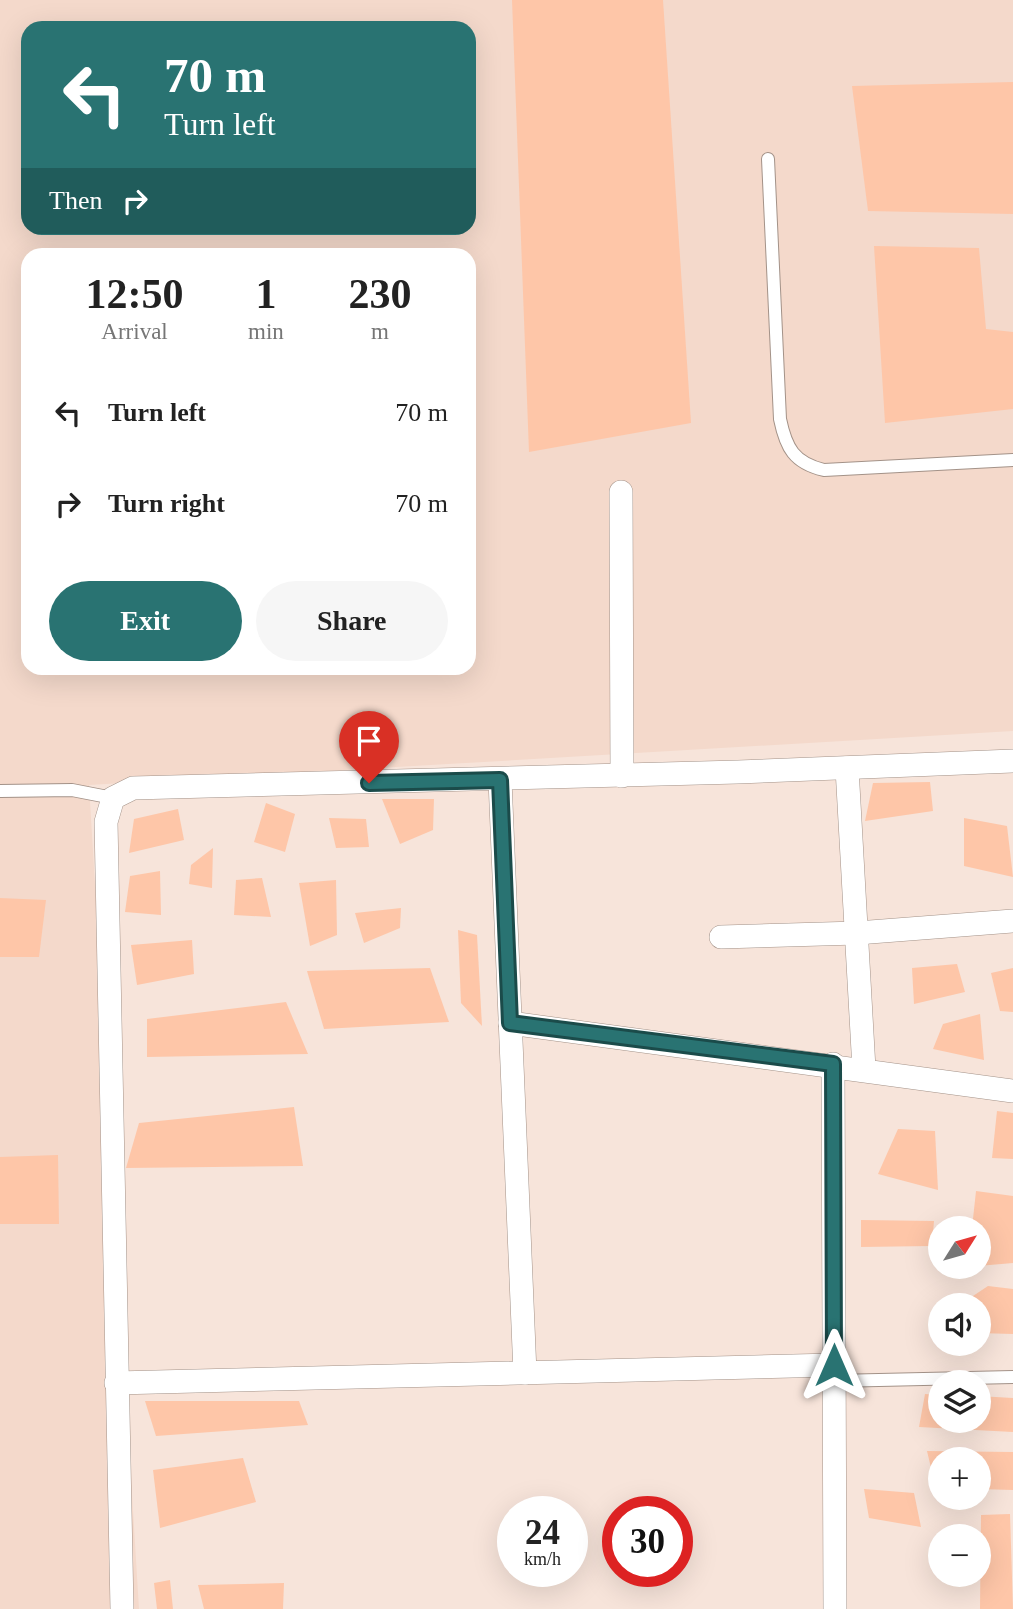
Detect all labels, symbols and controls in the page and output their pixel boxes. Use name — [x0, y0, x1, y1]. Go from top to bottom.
text: 70 m — [164, 48, 266, 103]
icon: left — [49, 49, 140, 140]
text: Turn left — [164, 106, 276, 142]
icon: right — [116, 182, 154, 220]
text: Then — [49, 186, 102, 215]
text: 12:50 — [86, 271, 184, 317]
text: 1 — [255, 271, 276, 317]
text: 230 — [348, 271, 411, 317]
text: Arrival — [101, 319, 168, 344]
text: min — [248, 319, 284, 344]
text: m — [371, 319, 389, 344]
icon: left — [49, 394, 87, 432]
text: Turn left — [108, 398, 206, 427]
text: 70 m — [395, 398, 448, 427]
icon: right — [49, 485, 87, 523]
text: Turn right — [108, 489, 225, 518]
text: 70 m — [395, 489, 448, 518]
button: Exit — [49, 581, 242, 661]
button: Share — [256, 581, 448, 661]
pin — [339, 711, 399, 783]
icon: arrive — [350, 722, 388, 760]
north arrow — [928, 1216, 990, 1279]
map controls — [928, 1216, 991, 1587]
button: sound — [928, 1293, 991, 1356]
position arrow — [797, 1328, 871, 1402]
button: layers — [928, 1370, 991, 1433]
button: + — [928, 1447, 991, 1510]
speed limit sign: 30 — [602, 1496, 693, 1587]
text: 24 — [525, 1513, 560, 1552]
button: − — [928, 1524, 991, 1587]
text: km/h — [524, 1549, 561, 1569]

